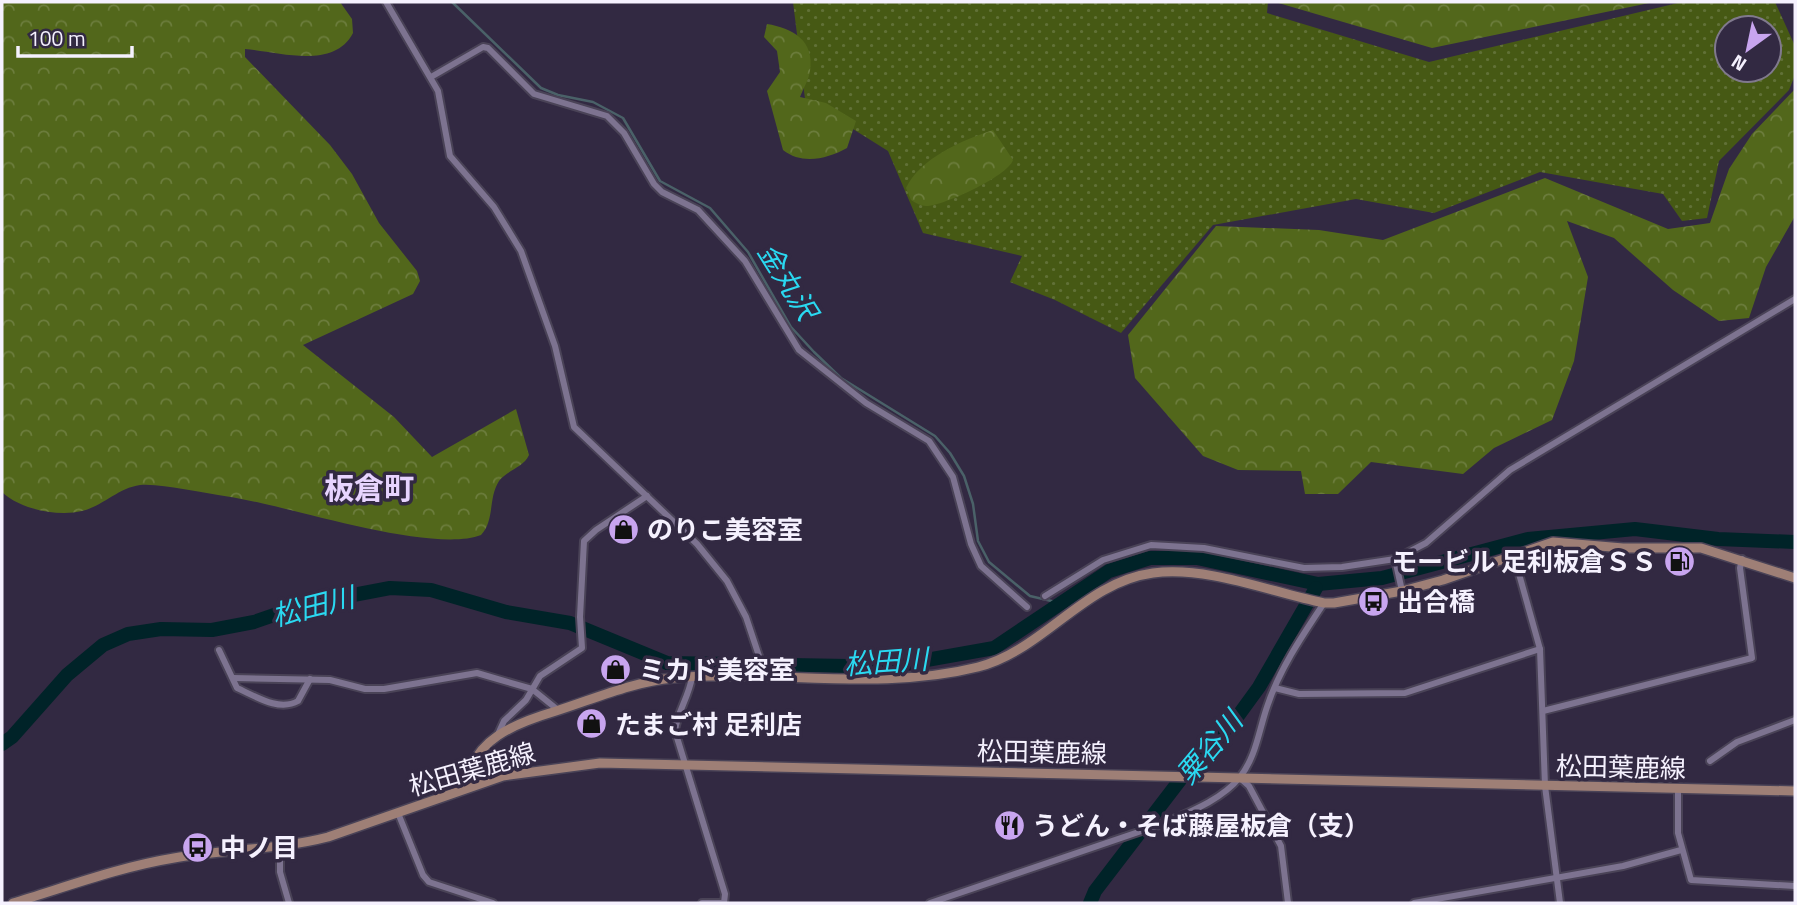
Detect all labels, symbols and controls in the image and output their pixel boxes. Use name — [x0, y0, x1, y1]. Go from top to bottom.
scale bar — [18, 14, 131, 58]
north arrow — [1713, 14, 1783, 84]
text: 100 m — [28, 22, 85, 54]
text: N — [1725, 48, 1752, 79]
water label: 金丸沢 — [748, 234, 831, 331]
district label: 板倉町 — [324, 465, 414, 511]
place label: のりこ美容室 — [647, 510, 803, 549]
shop icon: のりこ美容室 — [607, 512, 641, 546]
place label: モービル 足利板倉ＳＳ — [1391, 542, 1657, 581]
fuel station icon: モービル 足利板倉ＳＳ — [1663, 544, 1697, 578]
water label: 松田川 — [267, 574, 362, 637]
place label: 出合橋 — [1397, 582, 1475, 621]
bus stop icon: 出合橋 — [1357, 584, 1391, 618]
water label: 松田川 — [843, 636, 932, 685]
place label: ミカド美容室 — [639, 650, 795, 689]
shop icon: ミカド美容室 — [599, 652, 633, 686]
water label: 粟谷川 — [1166, 699, 1254, 793]
place label: たまご村 足利店 — [615, 705, 802, 744]
shop icon: たまご村 足利店 — [575, 707, 609, 741]
street label: 松田葉鹿線 — [977, 731, 1107, 773]
street label: 松田葉鹿線 — [404, 732, 540, 806]
street label: 松田葉鹿線 — [1556, 746, 1686, 788]
place label: うどん・そば藤屋板倉（支） — [1032, 806, 1370, 845]
restaurant icon: うどん・そば藤屋板倉（支） — [992, 808, 1026, 842]
place label: 中ノ目 — [220, 828, 298, 867]
bus stop icon: 中ノ目 — [180, 830, 214, 864]

